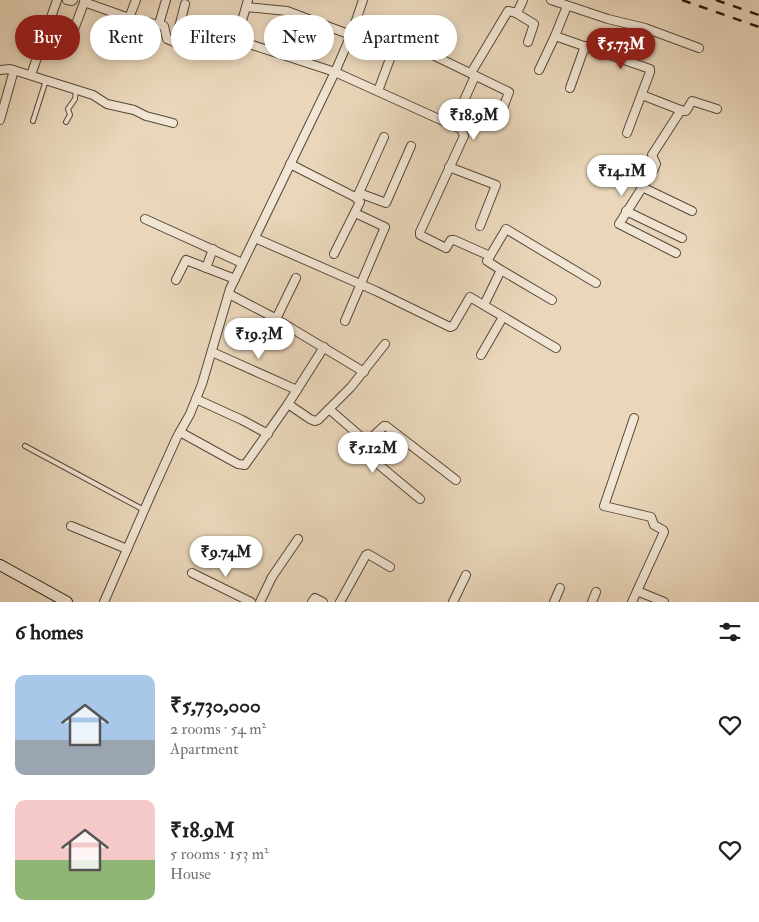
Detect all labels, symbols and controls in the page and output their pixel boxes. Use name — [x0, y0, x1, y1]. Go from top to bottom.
chip: Buy — [15, 15, 80, 60]
chip: Rent — [90, 15, 161, 60]
chip: Filters — [171, 15, 254, 60]
chip: New — [264, 15, 334, 60]
chip: Apartment — [344, 15, 457, 60]
pin: ₹5.73M — [580, 28, 662, 70]
text: ₹5.73M — [597, 34, 645, 54]
pin: ₹18.9M — [433, 98, 515, 141]
text: ₹18.9M — [449, 105, 499, 125]
pin: ₹14.1M — [581, 154, 663, 197]
text: ₹14.1M — [598, 161, 646, 181]
pin: ₹19.3M — [218, 318, 300, 360]
text: ₹19.3M — [235, 324, 283, 344]
pin: ₹5.12M — [332, 432, 414, 474]
text: ₹5.12M — [349, 438, 397, 458]
pin: ₹9.74M — [185, 536, 267, 578]
text: ₹9.74M — [201, 542, 251, 562]
icon: filters — [716, 618, 744, 646]
text: 6 homes — [15, 619, 83, 646]
text: ₹5,730,000 — [170, 692, 261, 719]
icon: home — [55, 695, 115, 755]
icon: heart — [716, 711, 744, 739]
text: 2 rooms · 54 m² — [170, 719, 266, 739]
text: Apartment — [170, 739, 238, 759]
text: ₹18.9M — [170, 817, 235, 844]
icon: home — [55, 820, 115, 880]
icon: heart — [716, 836, 744, 864]
text: 5 rooms · 153 m² — [170, 844, 269, 864]
text: House — [170, 864, 211, 884]

